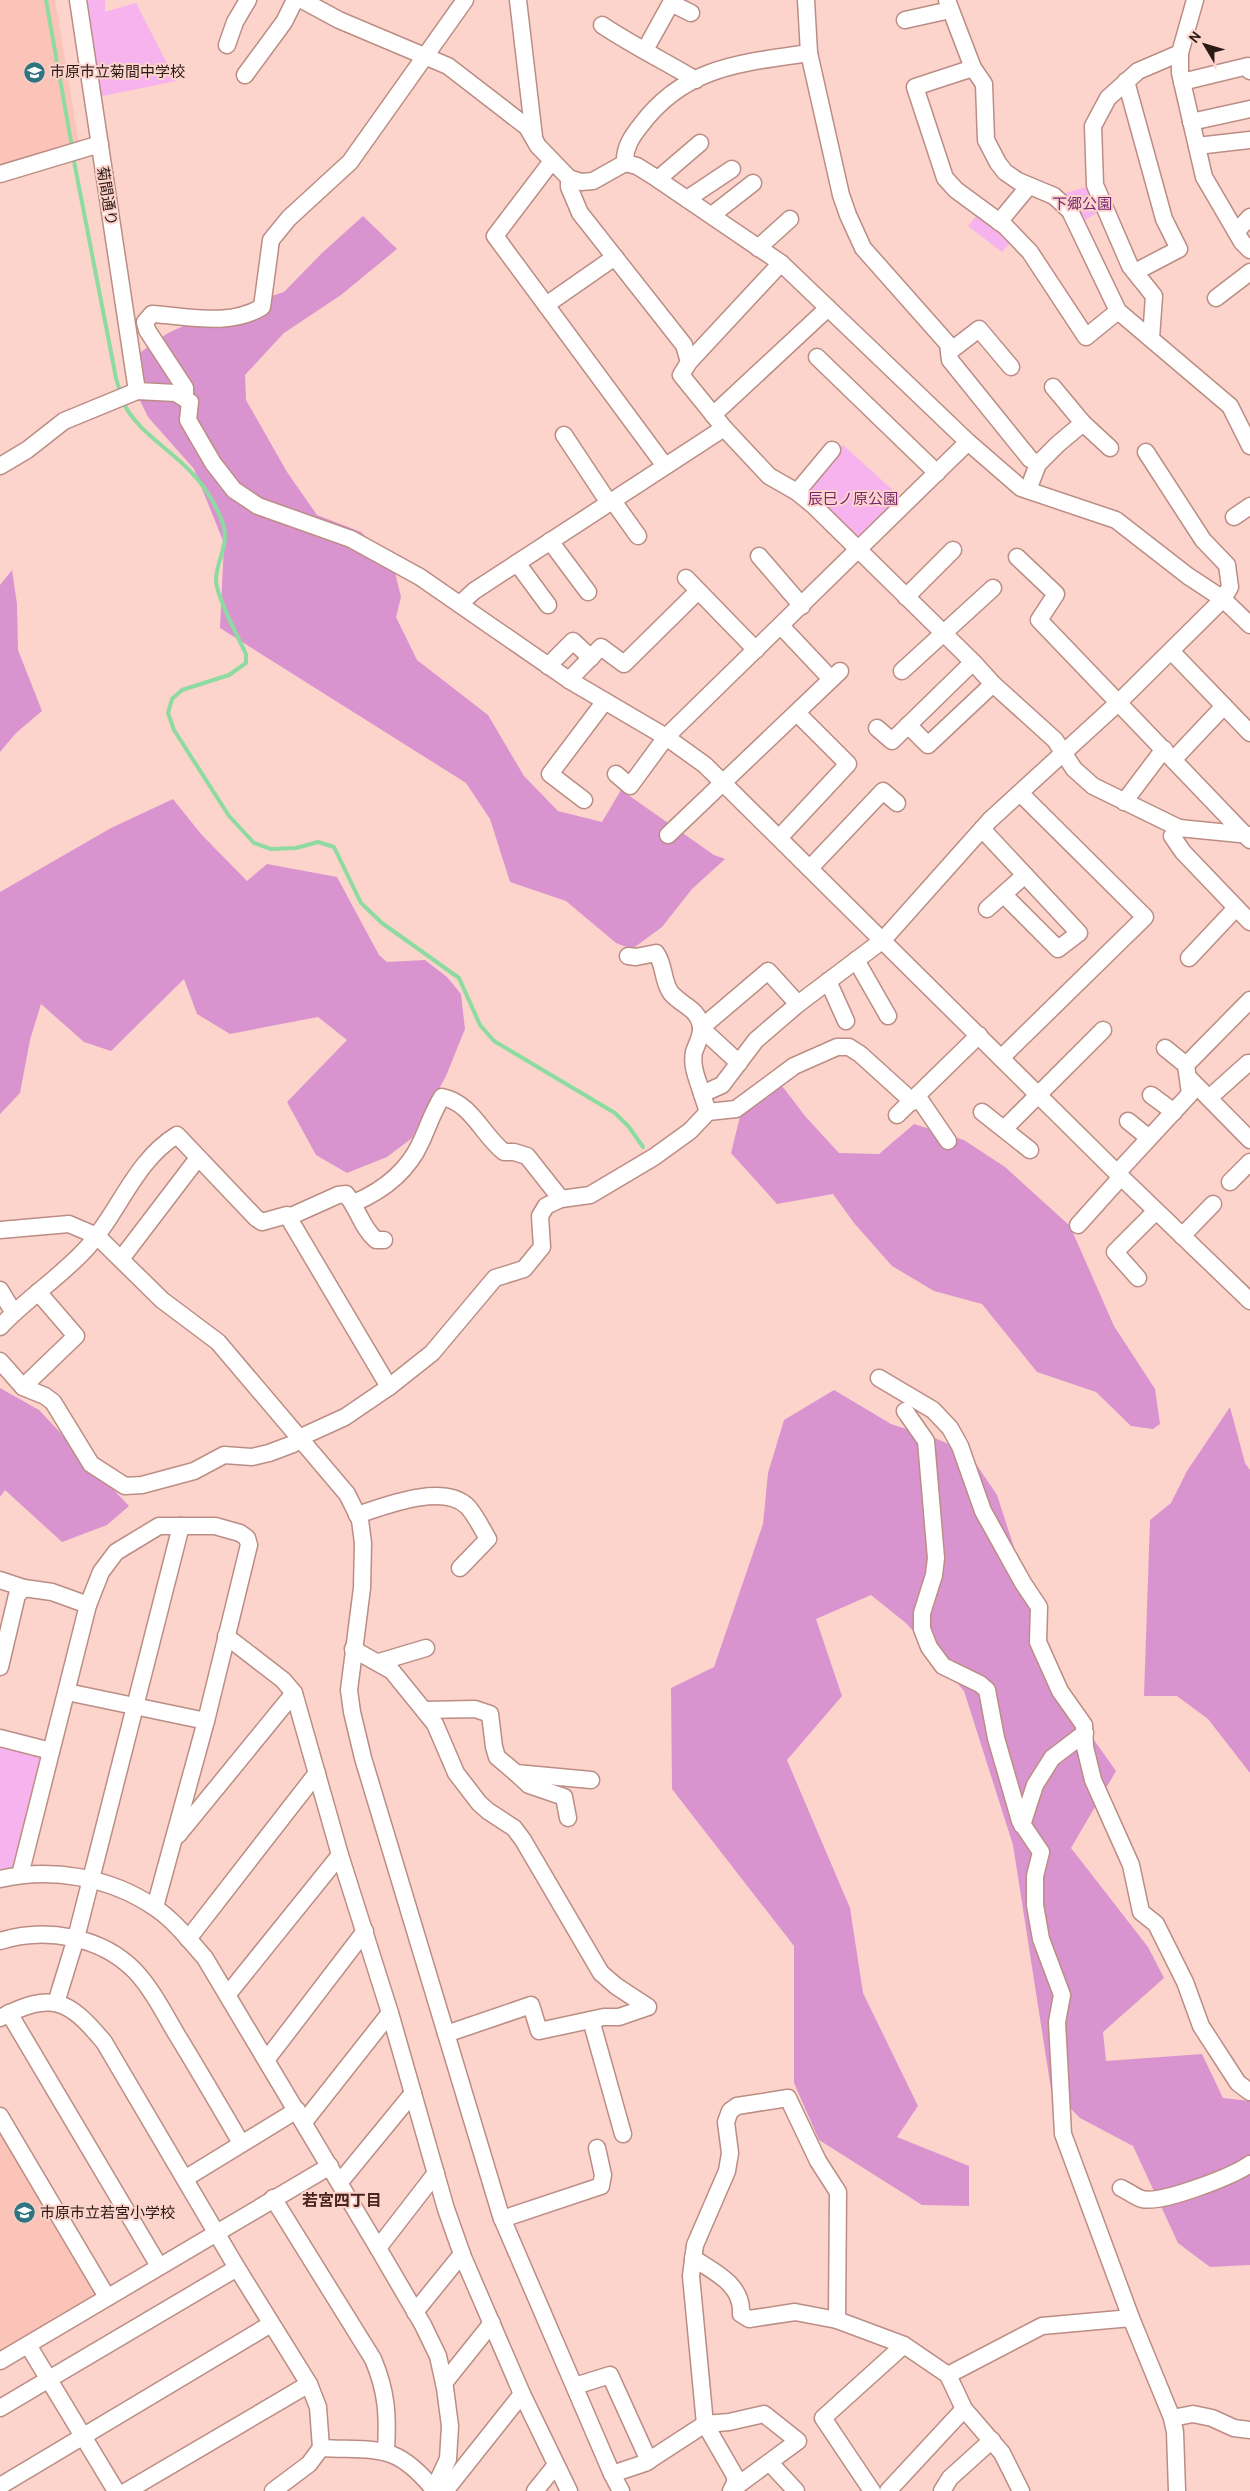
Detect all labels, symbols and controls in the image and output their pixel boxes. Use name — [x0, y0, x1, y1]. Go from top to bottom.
north arrow — [1180, 20, 1230, 70]
text: N — [1185, 28, 1205, 46]
school or university icon: 市原市立菊間中学校 — [22, 60, 46, 84]
place label: 市原市立菊間中学校 — [50, 63, 185, 81]
street label: 菊間通り — [93, 165, 121, 227]
park label: 下郷公園 — [1052, 195, 1112, 213]
park label: 辰巳ノ原公園 — [808, 490, 898, 508]
district label: 若宮四丁目 — [302, 2191, 382, 2210]
school or university icon: 市原市立若宮小学校 — [12, 2201, 36, 2225]
place label: 市原市立若宮小学校 — [40, 2204, 175, 2222]

